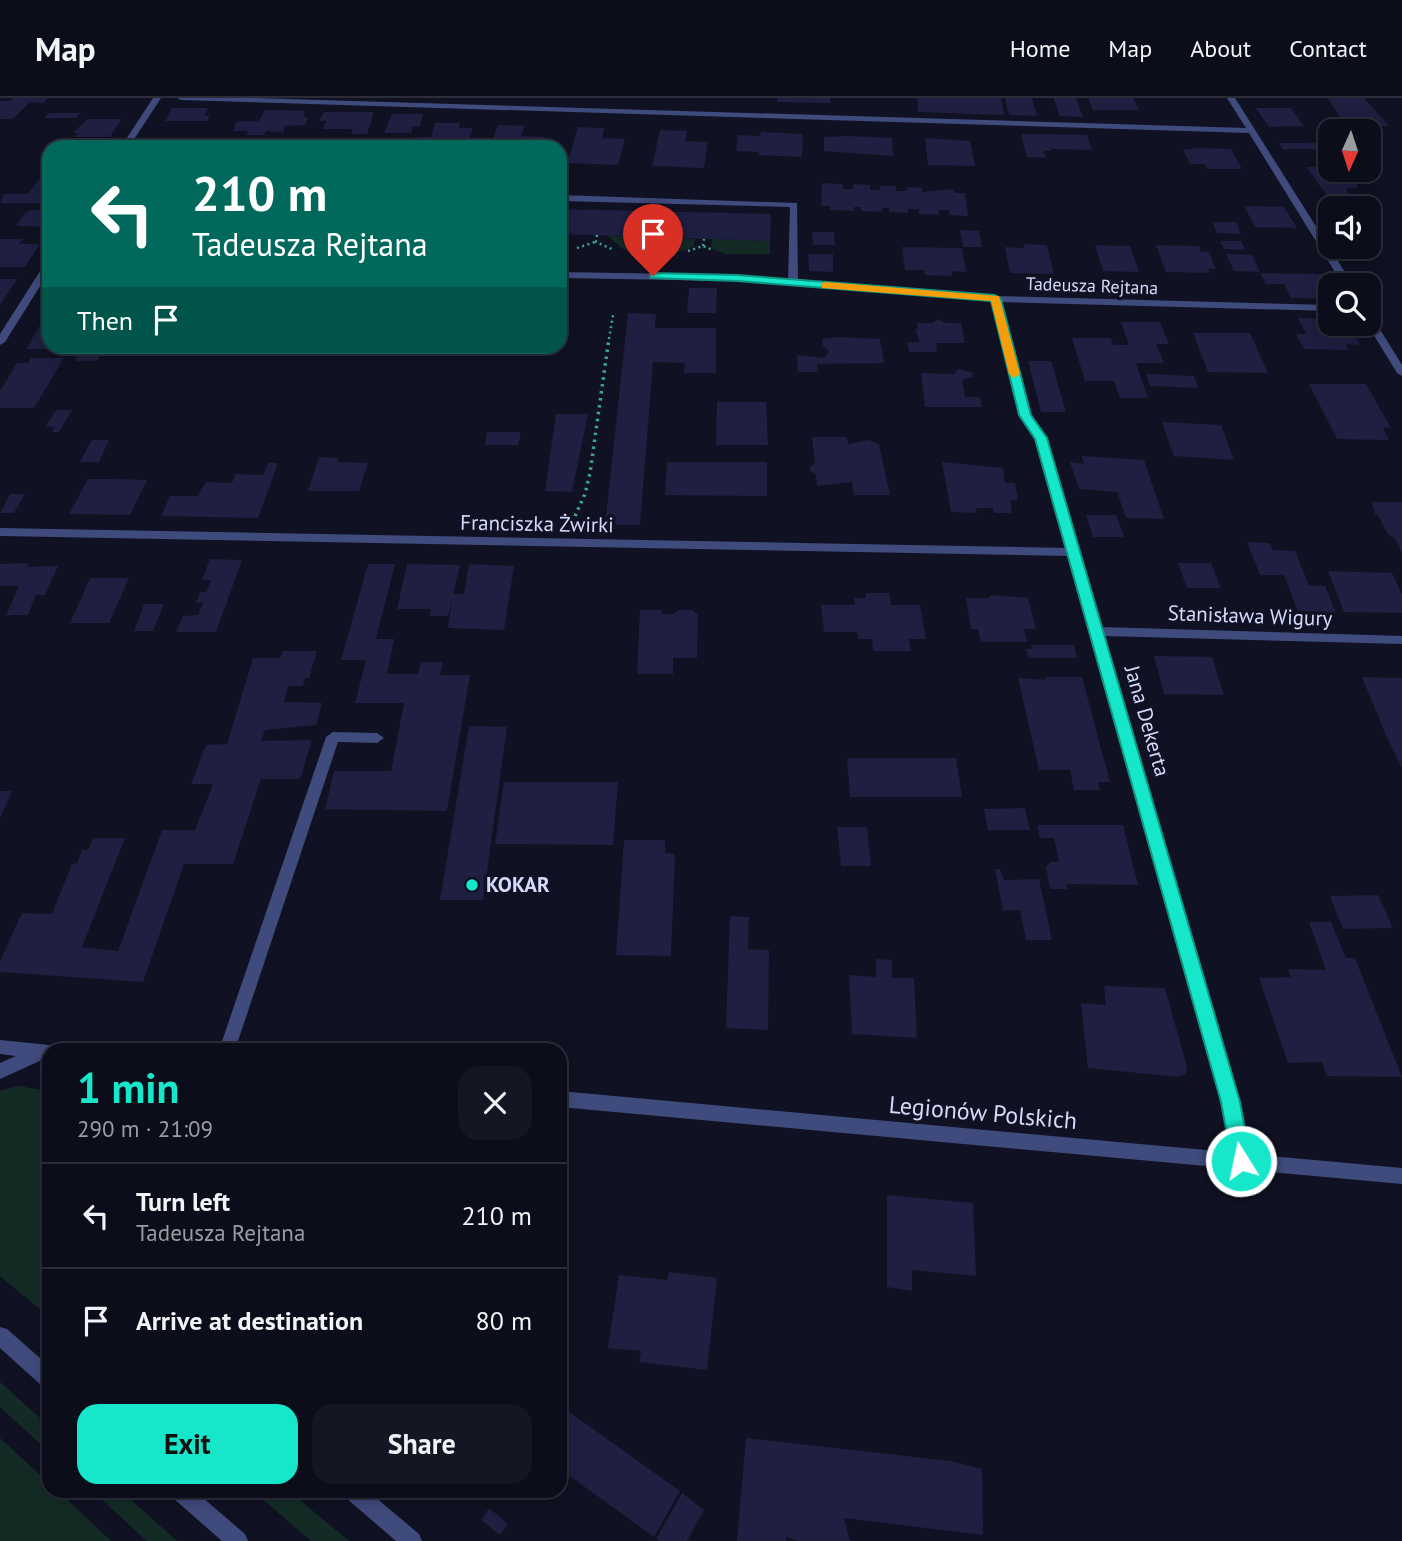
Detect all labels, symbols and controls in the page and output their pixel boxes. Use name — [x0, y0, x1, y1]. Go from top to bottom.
text: Map — [35, 27, 96, 70]
text: Home — [1010, 33, 1070, 64]
text: Map — [1108, 33, 1152, 64]
text: About — [1190, 33, 1251, 64]
text: Contact — [1289, 33, 1367, 64]
north arrow — [1318, 119, 1381, 182]
map controls — [1318, 119, 1381, 336]
text: 210 m — [192, 161, 327, 225]
icon: left — [77, 168, 168, 259]
button: sound — [1318, 196, 1381, 259]
pin — [623, 204, 683, 276]
icon: arrive — [634, 215, 672, 253]
text: Tadeusza Rejtana — [192, 223, 428, 265]
street label: Tadeusza Rejtana — [1025, 272, 1159, 299]
button: search — [1318, 273, 1381, 336]
icon: arrive — [147, 301, 185, 339]
text: Then — [77, 304, 133, 337]
street label: Franciszka Żwirki — [460, 509, 614, 538]
street label: Stanisława Wigury — [1167, 599, 1333, 632]
street label: Jana Dekerta — [1118, 661, 1176, 779]
place label: KOKAR — [486, 871, 550, 898]
marker: KOKAR — [464, 877, 480, 893]
text: 1 min — [77, 1060, 179, 1115]
button: close — [458, 1066, 532, 1140]
street label: Legionów Polskich — [888, 1089, 1078, 1136]
text: 290 m · 21:09 — [77, 1114, 213, 1143]
position arrow — [1204, 1124, 1278, 1198]
text: Turn left — [136, 1185, 230, 1218]
icon: left — [77, 1197, 115, 1235]
text: 210 m — [461, 1199, 532, 1232]
text: Tadeusza Rejtana — [136, 1218, 305, 1247]
icon: arrive — [77, 1302, 115, 1340]
text: Arrive at destination — [136, 1304, 363, 1337]
text: 80 m — [476, 1304, 532, 1337]
button: Exit — [77, 1404, 298, 1484]
button: Share — [312, 1404, 532, 1484]

